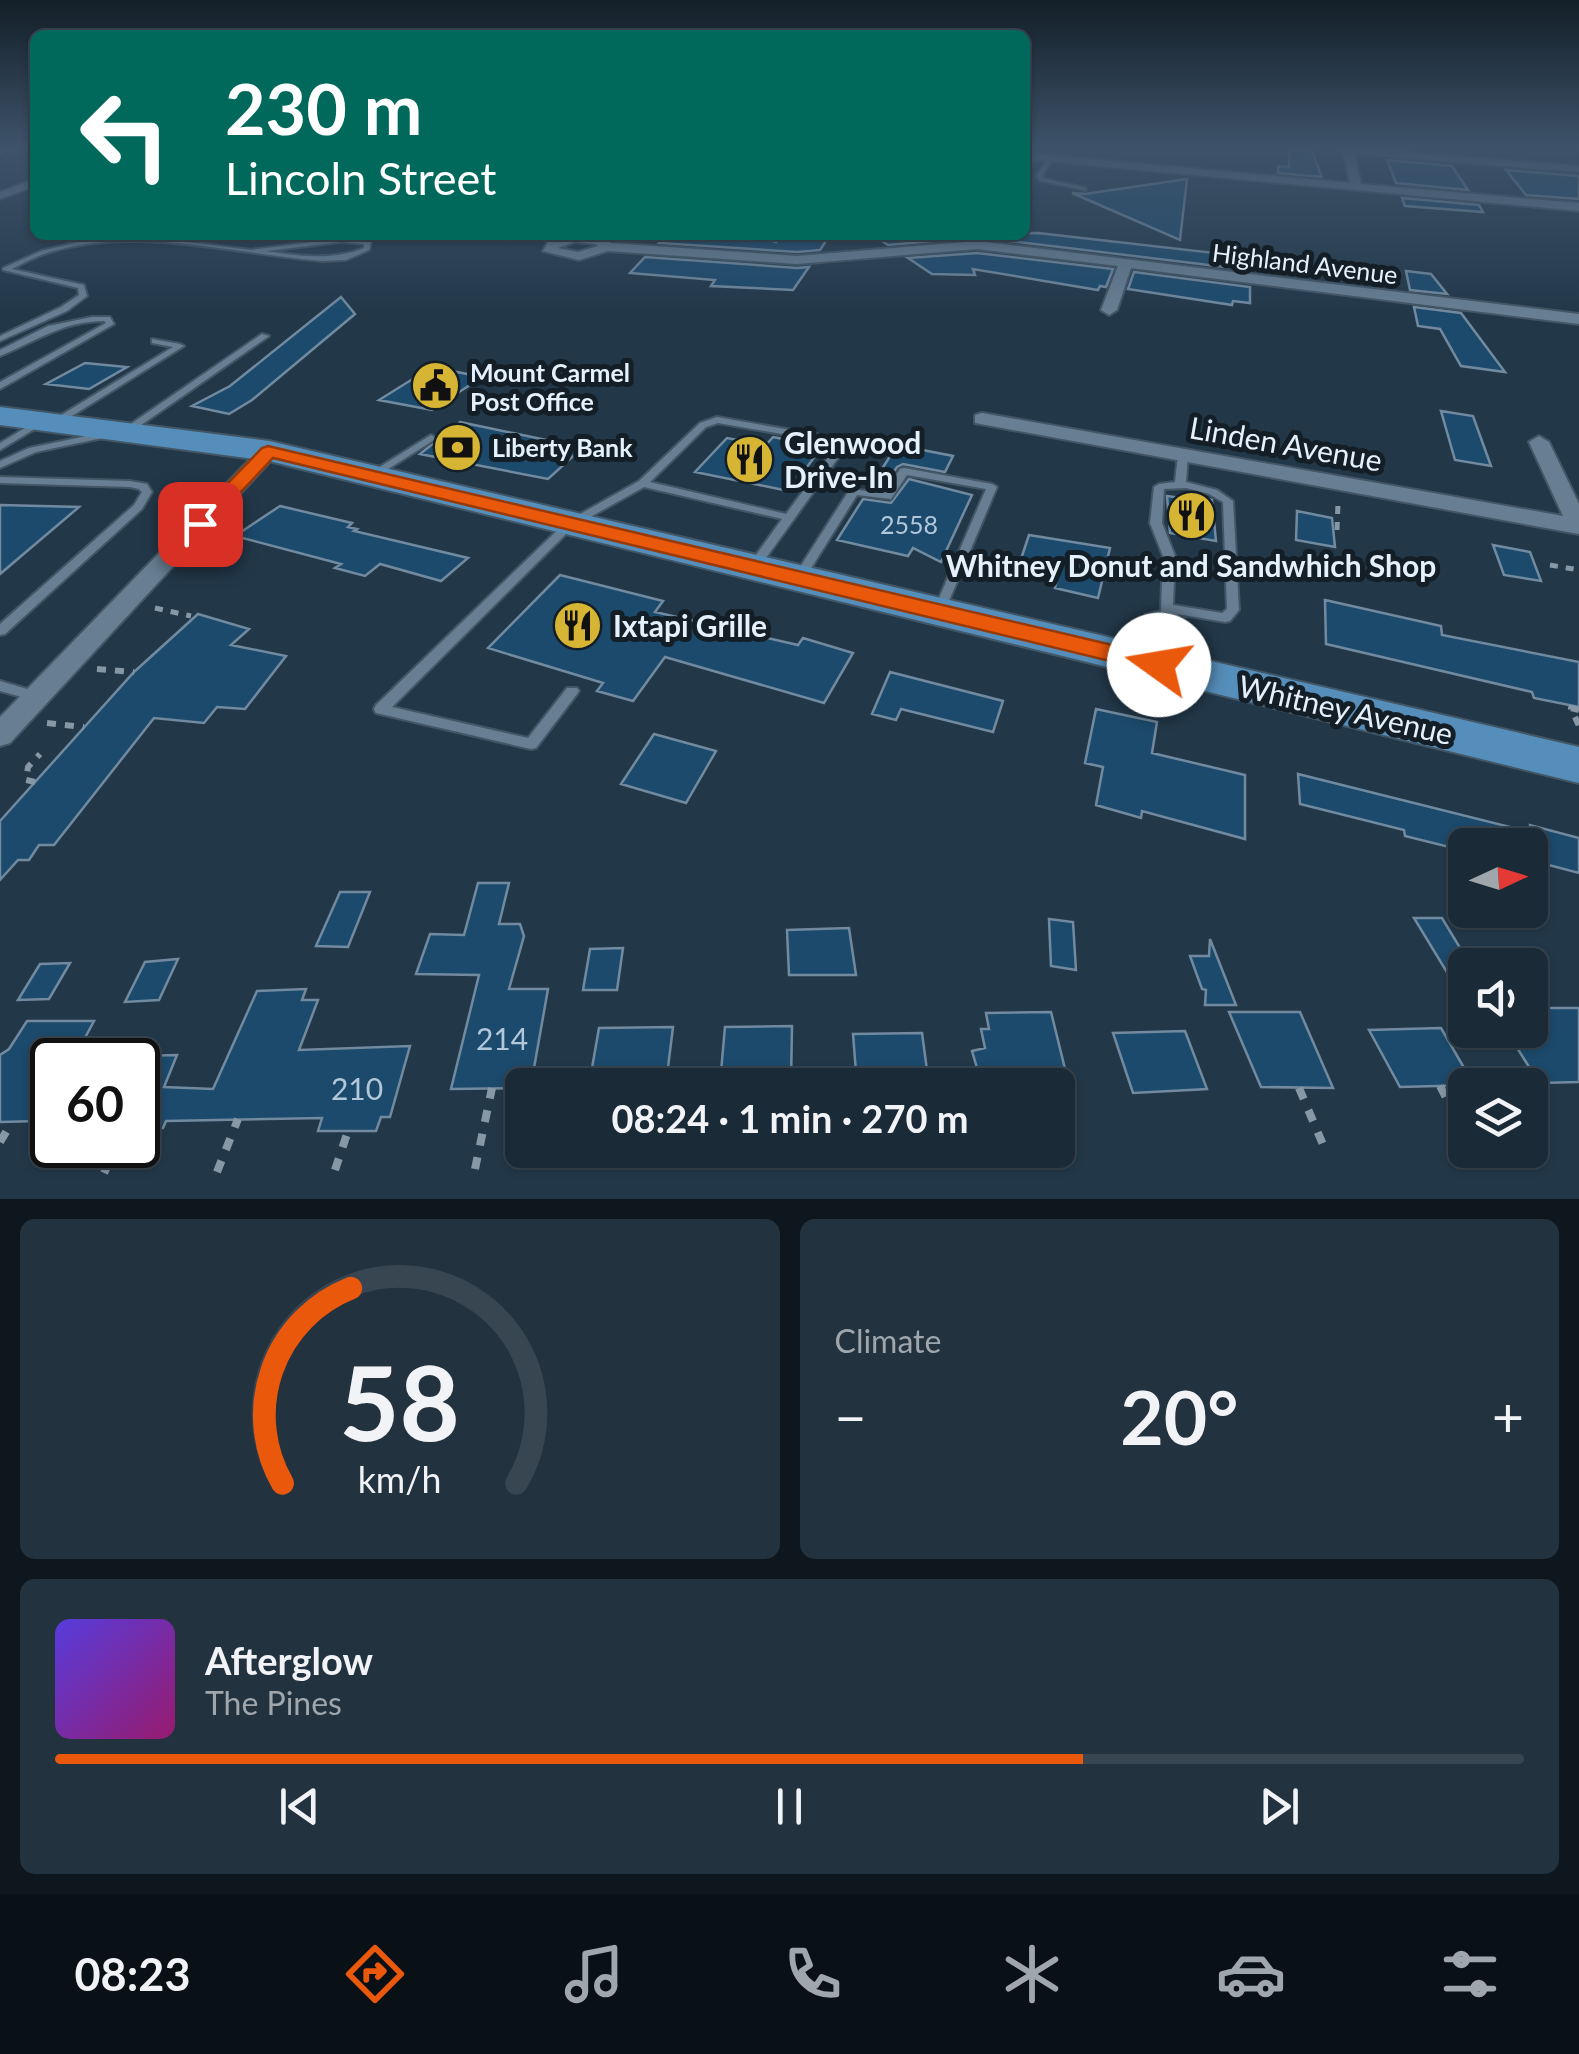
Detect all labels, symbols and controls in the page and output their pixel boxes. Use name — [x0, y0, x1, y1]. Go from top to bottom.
text: 230 m — [225, 66, 422, 150]
icon: left — [60, 70, 190, 200]
text: Lincoln Street — [225, 151, 496, 205]
street label: Highland Avenue — [1211, 237, 1399, 289]
place label: Mount Carmel Post Office — [470, 357, 630, 416]
public building icon: Mount Carmel Post Office — [409, 360, 461, 412]
street label: Linden Avenue — [1187, 408, 1385, 478]
bank icon: Liberty Bank — [431, 421, 483, 473]
place label: Glenwood Drive-In — [784, 424, 921, 494]
place label: Liberty Bank — [492, 432, 633, 462]
restaurant icon: Glenwood Drive-In — [723, 433, 775, 485]
pin — [158, 482, 243, 567]
restaurant icon: Whitney Donut and Sandwhich Shop — [1165, 490, 1217, 542]
icon: arrive — [173, 497, 228, 552]
house number: 2558 — [880, 509, 938, 539]
place label: Whitney Donut and Sandwhich Shop — [946, 547, 1436, 583]
restaurant icon: Ixtapi Grille — [552, 599, 604, 651]
place label: Ixtapi Grille — [613, 607, 767, 643]
position arrow — [1107, 613, 1211, 717]
street label: Whitney Avenue — [1235, 667, 1457, 751]
north arrow — [1448, 828, 1548, 928]
map controls — [1448, 828, 1548, 1168]
button: sound — [1448, 948, 1548, 1048]
house number: 214 — [476, 1020, 528, 1056]
speed limit sign: 60 — [30, 1038, 160, 1168]
button: layers — [1448, 1068, 1548, 1168]
house number: 210 — [331, 1070, 383, 1106]
text: 08:24 · 1 min · 270 m — [611, 1095, 969, 1141]
text: Climate — [835, 1321, 941, 1360]
text: 58 — [339, 1338, 460, 1463]
text: 20° — [1120, 1371, 1238, 1461]
text: − — [835, 1383, 866, 1449]
text: + — [1492, 1383, 1524, 1449]
text: km/h — [358, 1458, 442, 1501]
text: Afterglow — [205, 1637, 373, 1683]
text: The Pines — [205, 1683, 342, 1722]
icon: previous — [272, 1779, 327, 1834]
icon: pause — [762, 1779, 817, 1834]
icon: next — [1252, 1779, 1307, 1834]
icon: directions — [340, 1939, 410, 2009]
icon: music — [559, 1939, 629, 2009]
icon: phone — [778, 1939, 848, 2009]
icon: climate — [997, 1939, 1067, 2009]
icon: car — [1216, 1939, 1286, 2009]
icon: filters — [1435, 1939, 1505, 2009]
text: 08:23 — [75, 1947, 191, 2001]

